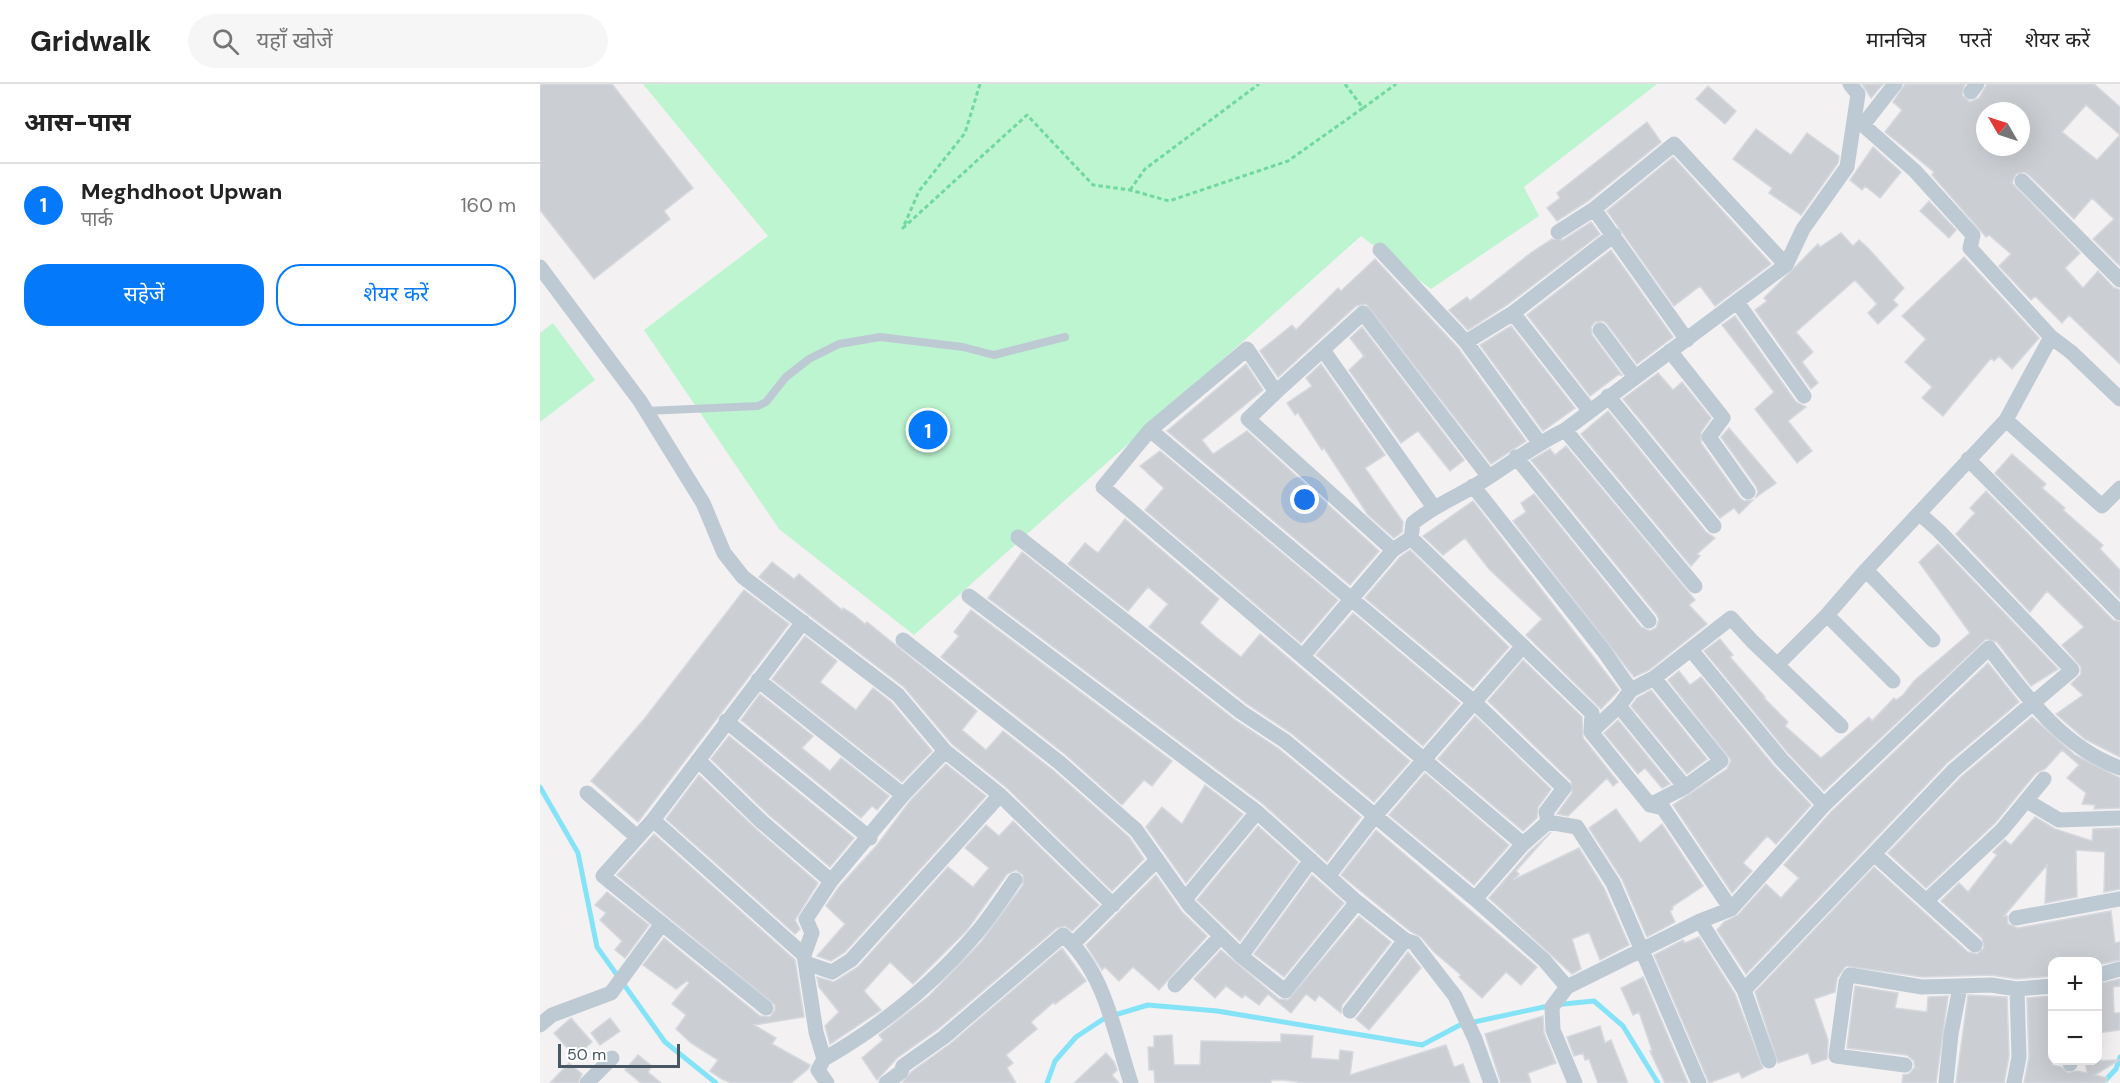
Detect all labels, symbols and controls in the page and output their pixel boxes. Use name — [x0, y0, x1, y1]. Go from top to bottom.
search box — [188, 14, 608, 68]
text: Gridwalk — [30, 23, 152, 60]
icon: search — [209, 25, 242, 58]
text: यहाँ खोजें — [257, 26, 333, 55]
text: मानचित्र — [1866, 26, 1926, 54]
text: परतें — [1959, 26, 1992, 54]
text: शेयर करें — [2025, 26, 2090, 54]
north arrow — [1976, 102, 2030, 156]
text: आस-पास — [24, 105, 131, 139]
text: Meghdhoot Upwan — [81, 177, 282, 206]
text: 1 — [40, 192, 47, 218]
text: 160 m — [460, 192, 516, 218]
text: पार्क — [81, 206, 113, 232]
button: सहेजें — [24, 264, 264, 326]
button: शेयर करें — [276, 264, 516, 326]
pin: 1 — [908, 408, 948, 452]
your location — [1290, 485, 1319, 514]
map controls — [2048, 957, 2102, 1065]
button: + — [2048, 957, 2102, 1011]
button: − — [2048, 1011, 2102, 1065]
scale bar — [558, 1041, 680, 1068]
text: 50 m — [567, 1044, 606, 1065]

